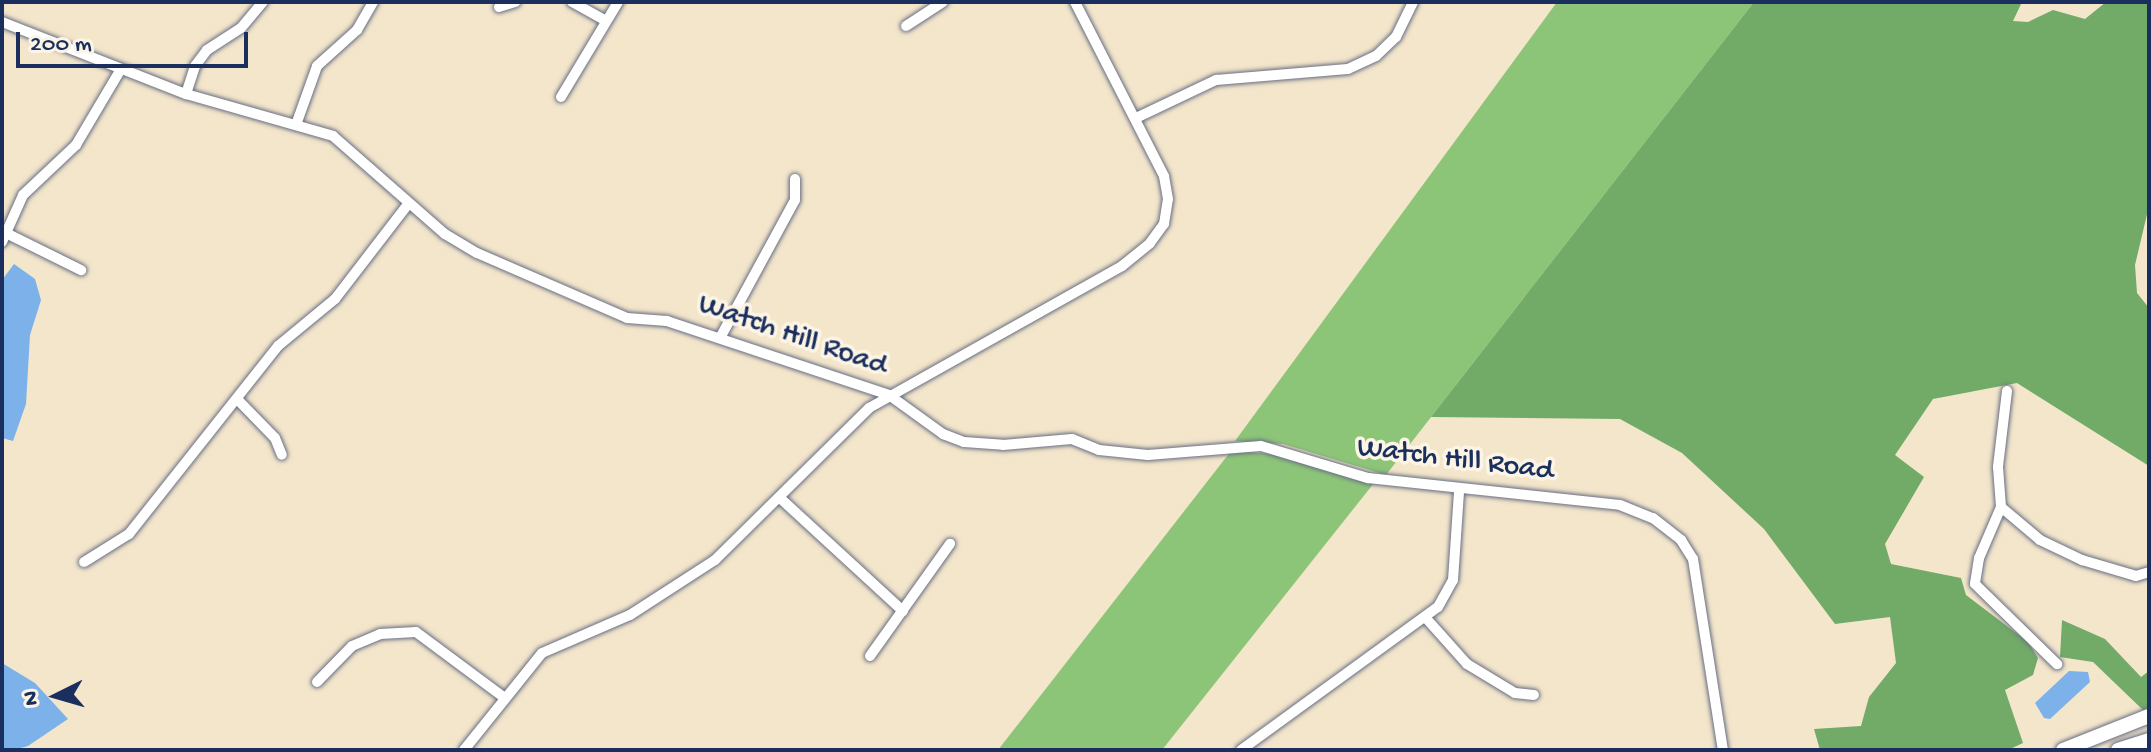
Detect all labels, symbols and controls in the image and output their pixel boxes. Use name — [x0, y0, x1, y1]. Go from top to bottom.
scale bar — [20, 16, 252, 66]
text: 200 m — [30, 31, 92, 60]
street label: Watch Hill Road — [693, 288, 891, 386]
street label: Watch Hill Road — [1355, 431, 1555, 491]
north arrow — [16, 656, 96, 736]
text: N — [19, 690, 46, 706]

